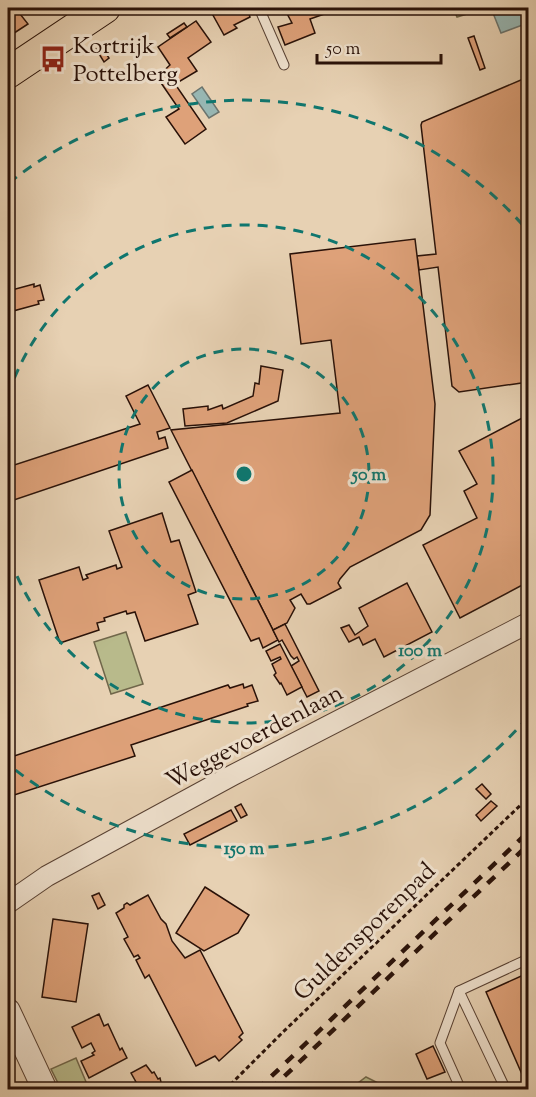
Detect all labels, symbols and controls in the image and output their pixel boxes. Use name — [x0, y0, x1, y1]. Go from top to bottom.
scale bar — [317, 27, 442, 65]
place label: Kortrijk Pottelberg — [73, 30, 178, 92]
text: 50 m — [325, 37, 361, 63]
bus stop icon: Kortrijk Pottelberg — [38, 44, 68, 74]
text: 50 m — [350, 463, 386, 489]
centre of rings — [234, 464, 254, 484]
text: 100 m — [398, 639, 442, 665]
street label: Weggevoerdenlaan — [160, 677, 350, 799]
text: 150 m — [224, 837, 264, 863]
street label: Guldensporenpad — [287, 855, 444, 1009]

